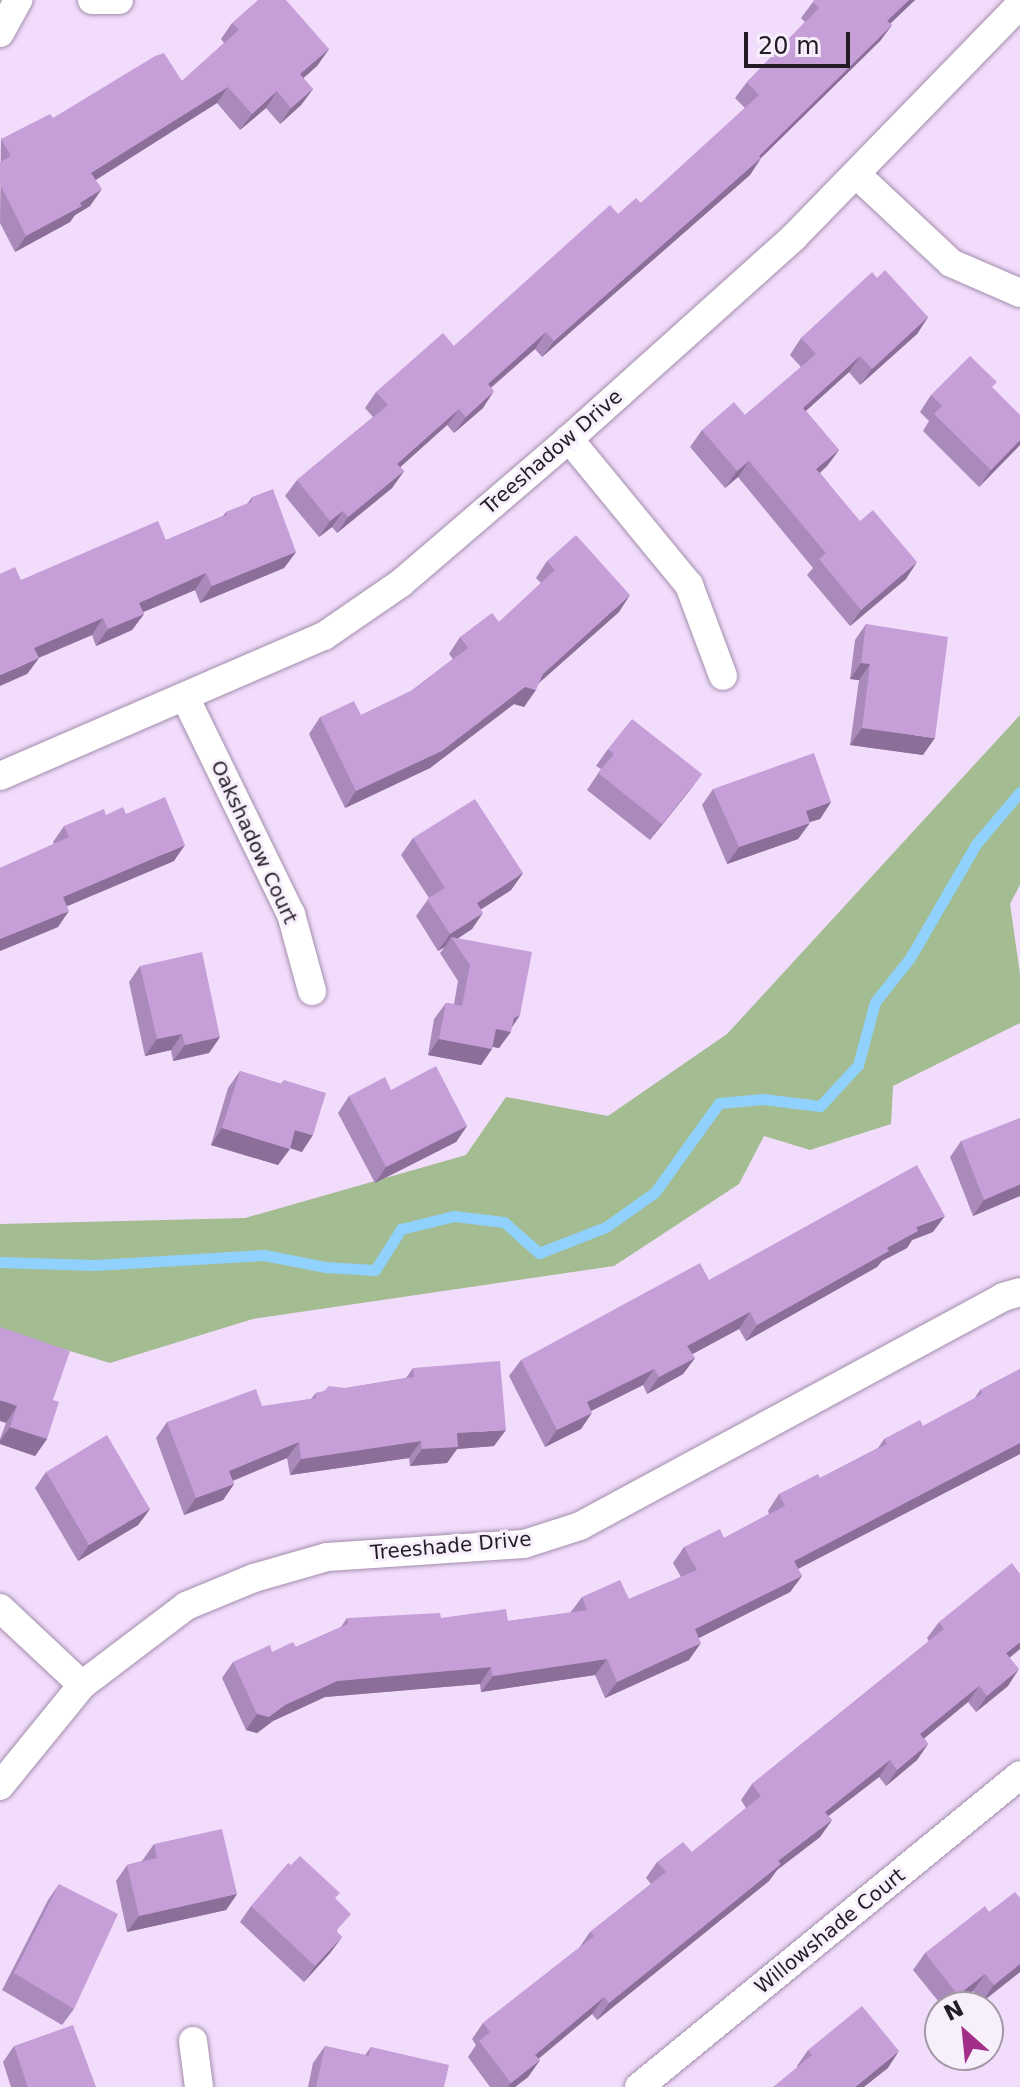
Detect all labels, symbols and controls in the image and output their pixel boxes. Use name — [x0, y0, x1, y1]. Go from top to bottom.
scale bar — [748, 16, 854, 66]
text: 20 m — [758, 32, 820, 60]
street label: Treeshadow Drive — [477, 385, 627, 519]
street label: Oakshadow Court — [206, 756, 302, 928]
street label: Treeshade Drive — [369, 1527, 533, 1565]
street label: Willowshade Court — [750, 1863, 910, 1999]
north arrow — [924, 1991, 1004, 2071]
text: N — [940, 1996, 968, 2026]

